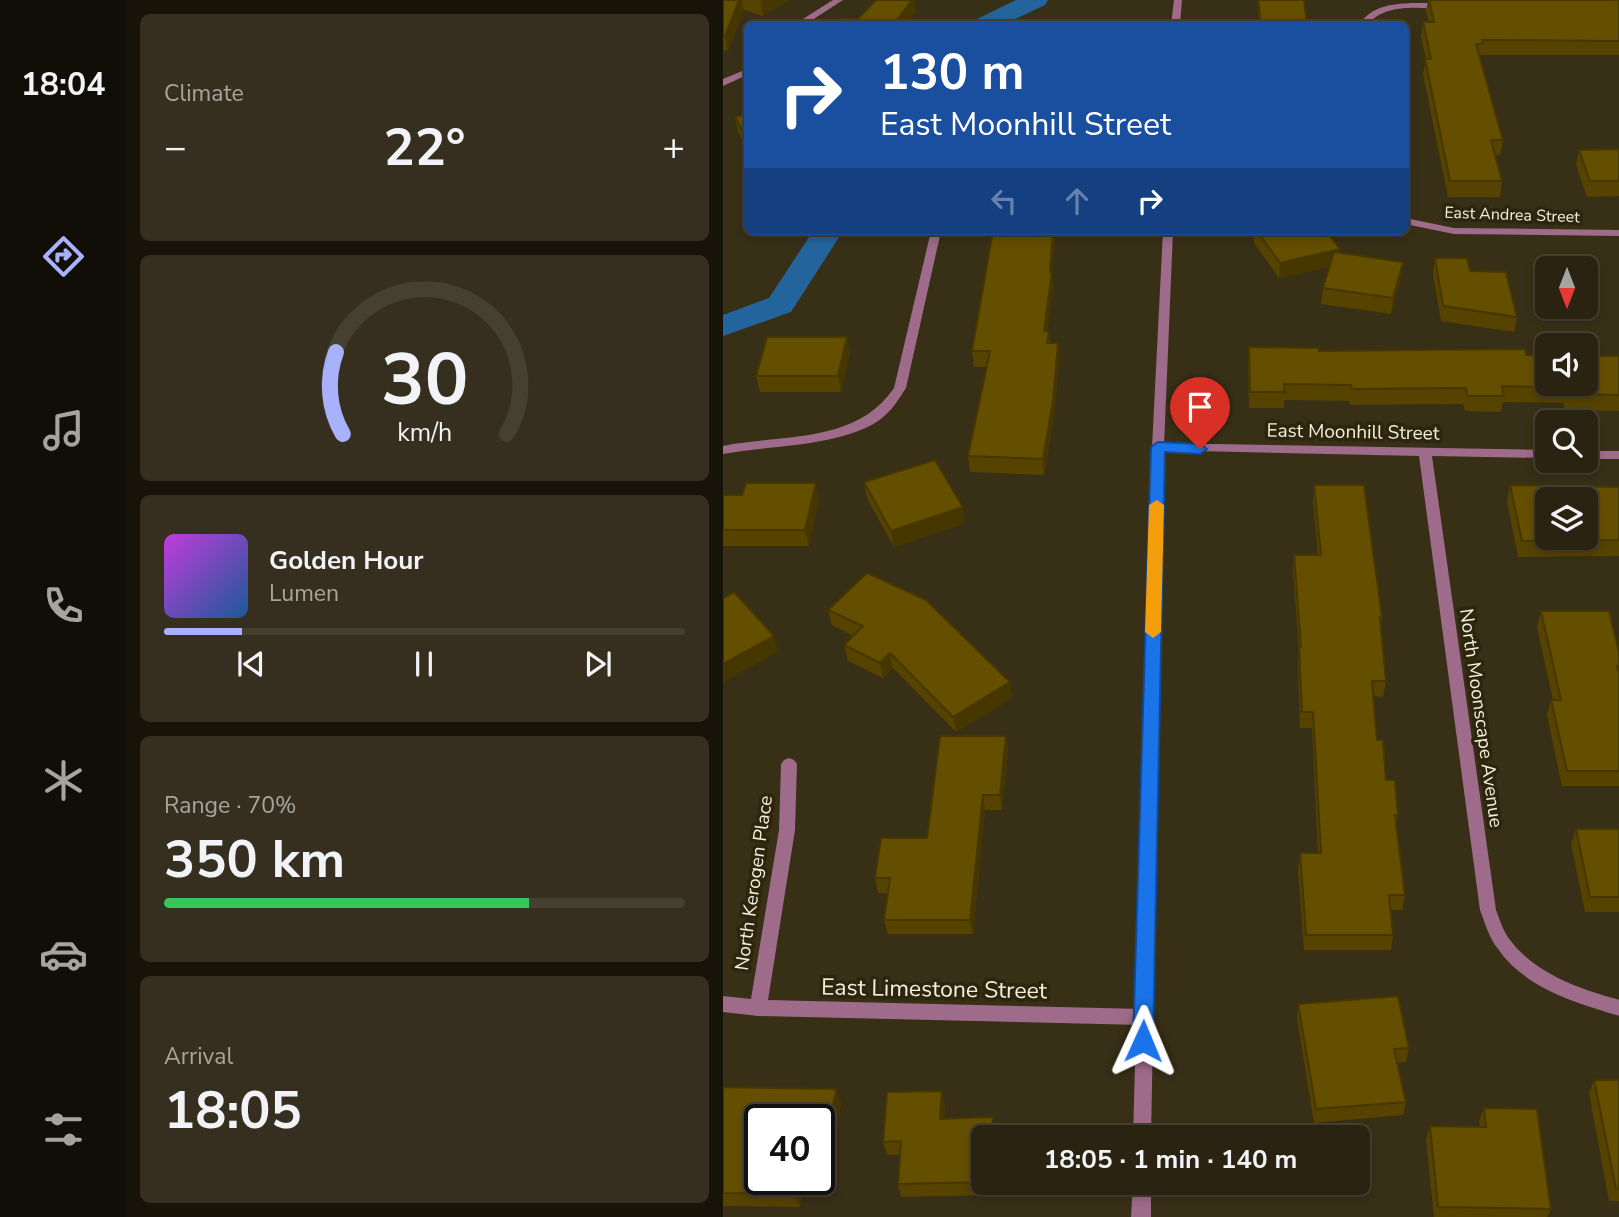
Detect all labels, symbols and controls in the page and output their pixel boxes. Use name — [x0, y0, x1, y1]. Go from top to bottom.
text: 130 m — [880, 39, 1024, 106]
icon: right — [765, 49, 856, 140]
text: 18:04 — [21, 63, 105, 106]
text: Climate — [164, 78, 244, 109]
text: East Moonhill Street — [880, 103, 1171, 146]
text: 22° — [383, 112, 466, 183]
text: − — [164, 122, 187, 173]
text: + — [662, 122, 685, 173]
icon: left — [985, 182, 1023, 220]
icon: ahead — [1058, 182, 1096, 220]
icon: right — [1131, 182, 1169, 220]
street label: East Andrea Street — [1444, 202, 1580, 228]
icon: directions — [39, 232, 88, 281]
north arrow — [1535, 256, 1598, 318]
map controls — [1535, 256, 1598, 550]
text: 30 — [381, 330, 468, 430]
button: sound — [1535, 333, 1598, 396]
pin — [1170, 377, 1230, 449]
icon: arrive — [1181, 388, 1219, 426]
icon: music — [39, 406, 88, 455]
button: search — [1535, 410, 1598, 473]
text: km/h — [397, 416, 452, 450]
street label: East Moonhill Street — [1266, 417, 1440, 447]
button: layers — [1535, 487, 1598, 550]
text: Golden Hour — [269, 543, 424, 578]
text: Lumen — [269, 578, 339, 609]
icon: phone — [39, 581, 88, 630]
street label: North Moonscape Avenue — [1453, 607, 1509, 829]
icon: previous — [232, 645, 270, 683]
icon: pause — [405, 645, 443, 683]
icon: next — [579, 645, 617, 683]
icon: climate — [39, 756, 88, 805]
text: Range · 70% — [164, 790, 296, 821]
street label: North Kerogen Place — [729, 794, 779, 972]
text: 350 km — [164, 824, 345, 895]
icon: car — [39, 930, 88, 979]
street label: East Limestone Street — [821, 972, 1048, 1006]
position arrow — [1106, 1004, 1180, 1078]
text: Arrival — [164, 1041, 233, 1072]
text: 18:05 — [164, 1075, 302, 1146]
speed limit sign: 40 — [744, 1104, 835, 1195]
icon: filters — [39, 1105, 88, 1154]
text: 18:05 · 1 min · 140 m — [1044, 1142, 1297, 1177]

